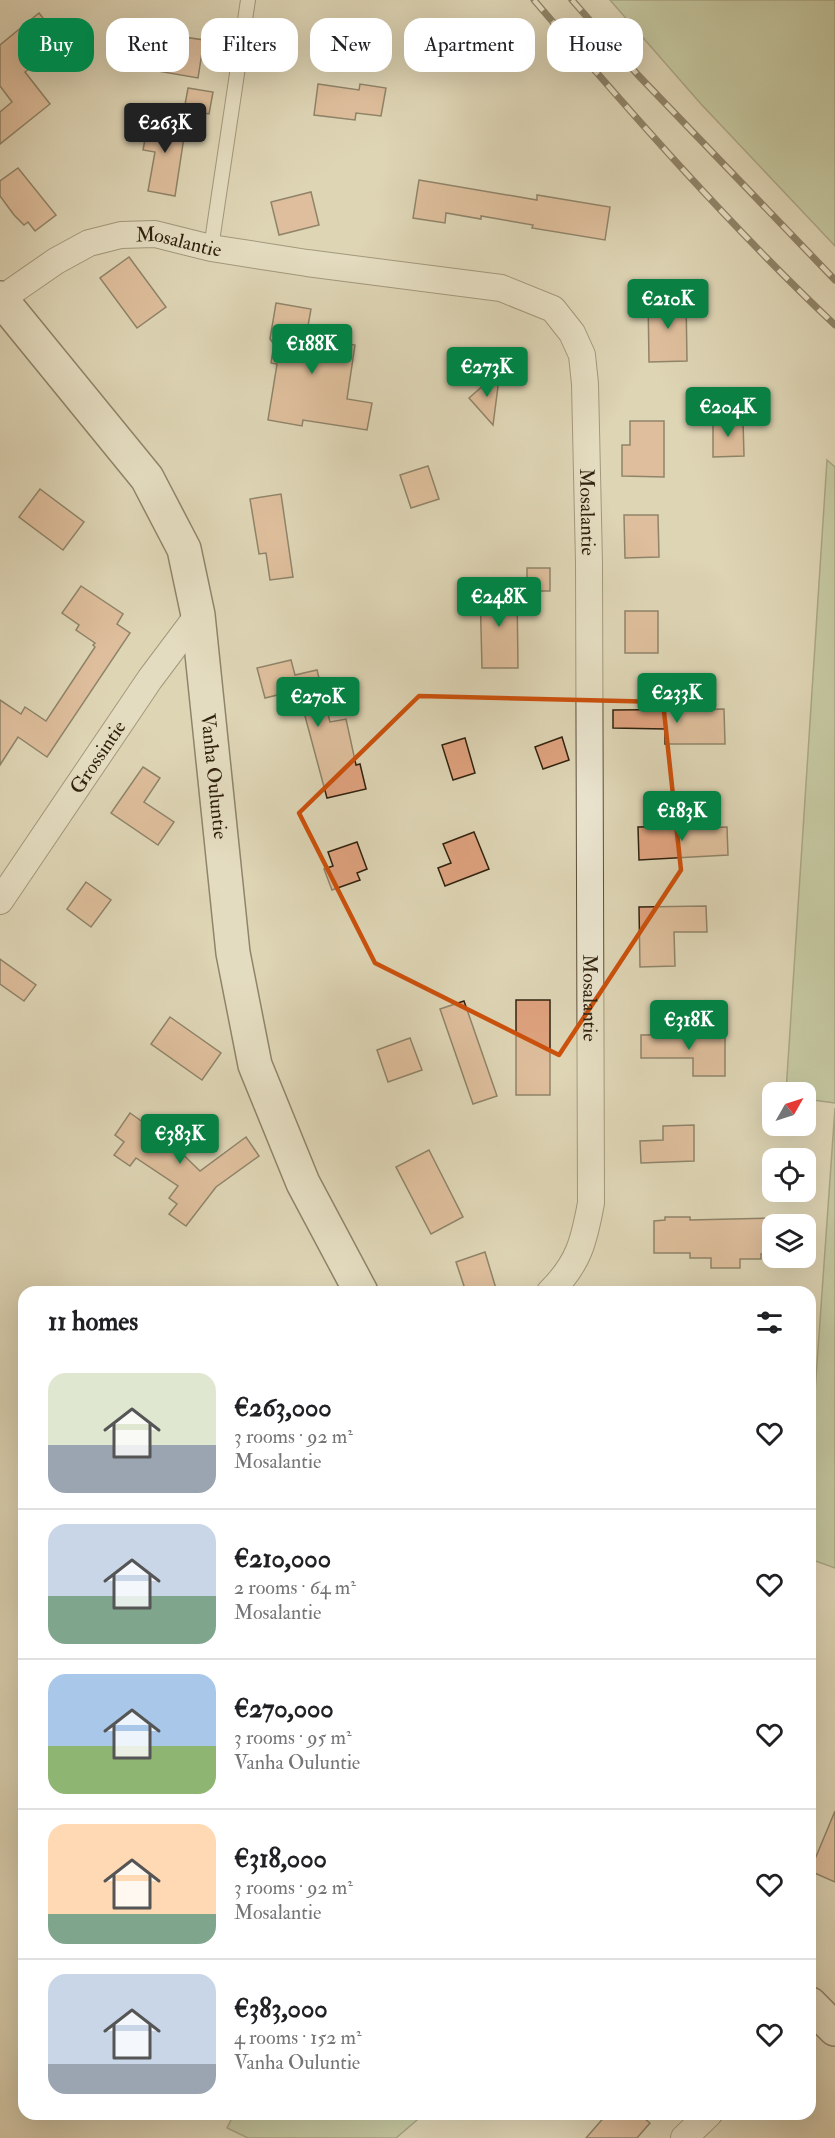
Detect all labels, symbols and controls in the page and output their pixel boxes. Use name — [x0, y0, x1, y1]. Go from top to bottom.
chip: Buy — [18, 18, 94, 72]
chip: Rent — [106, 18, 189, 72]
chip: Filters — [201, 18, 298, 72]
chip: New — [310, 18, 392, 72]
chip: Apartment — [404, 18, 535, 72]
chip: House — [547, 18, 643, 72]
pin: €263K — [123, 103, 207, 154]
text: €263K — [138, 110, 192, 135]
street label: Mosalantie — [136, 222, 223, 262]
pin: €210K — [626, 279, 710, 330]
text: €210K — [641, 286, 695, 311]
pin: €188K — [270, 324, 354, 375]
text: €188K — [286, 331, 338, 356]
pin: €273K — [445, 347, 529, 398]
text: €273K — [461, 354, 513, 379]
pin: €204K — [686, 387, 770, 438]
text: €204K — [700, 394, 756, 419]
street label: Mosalantie — [574, 468, 601, 556]
pin: €248K — [457, 577, 541, 628]
text: €248K — [471, 584, 527, 609]
pin: €233K — [635, 673, 719, 724]
pin: €270K — [276, 677, 360, 728]
text: €233K — [651, 680, 703, 705]
text: €270K — [290, 684, 346, 709]
street label: Vanha Ouluntie — [196, 712, 234, 840]
street label: Grossintie — [64, 715, 131, 798]
pin: €183K — [640, 791, 724, 842]
text: €183K — [657, 798, 707, 823]
street label: Mosalantie — [578, 954, 603, 1042]
pin: €318K — [647, 1000, 731, 1051]
text: €318K — [664, 1007, 714, 1032]
north arrow — [762, 1082, 816, 1136]
map controls — [762, 1082, 816, 1268]
pin: €383K — [138, 1114, 222, 1165]
text: €383K — [155, 1121, 205, 1146]
button: locate — [762, 1148, 816, 1202]
button: layers — [762, 1214, 816, 1268]
text: 11 homes — [48, 1306, 138, 1338]
icon: filters — [753, 1306, 786, 1339]
text: €263,000 — [234, 1392, 332, 1424]
icon: home — [96, 1397, 168, 1469]
icon: heart — [753, 1417, 786, 1450]
text: 3 rooms · 92 m² — [234, 1424, 353, 1449]
text: Mosalantie — [234, 1449, 321, 1474]
text: €210,000 — [234, 1543, 331, 1575]
icon: home — [96, 1548, 168, 1620]
icon: heart — [753, 1568, 786, 1601]
text: 2 rooms · 64 m² — [234, 1575, 356, 1600]
text: Mosalantie — [234, 1600, 321, 1625]
text: €270,000 — [234, 1693, 334, 1725]
icon: home — [96, 1698, 168, 1770]
icon: heart — [753, 1718, 786, 1751]
text: 3 rooms · 95 m² — [234, 1725, 352, 1750]
text: Vanha Ouluntie — [234, 1750, 360, 1775]
text: €318,000 — [234, 1843, 327, 1875]
icon: home — [96, 1848, 168, 1920]
icon: heart — [753, 1868, 786, 1901]
text: 3 rooms · 92 m² — [234, 1875, 353, 1900]
text: Mosalantie — [234, 1900, 321, 1925]
text: €383,000 — [234, 1993, 328, 2025]
icon: home — [96, 1998, 168, 2070]
icon: heart — [753, 2018, 786, 2051]
text: 4 rooms · 152 m² — [234, 2025, 362, 2050]
text: Vanha Ouluntie — [234, 2050, 360, 2075]

